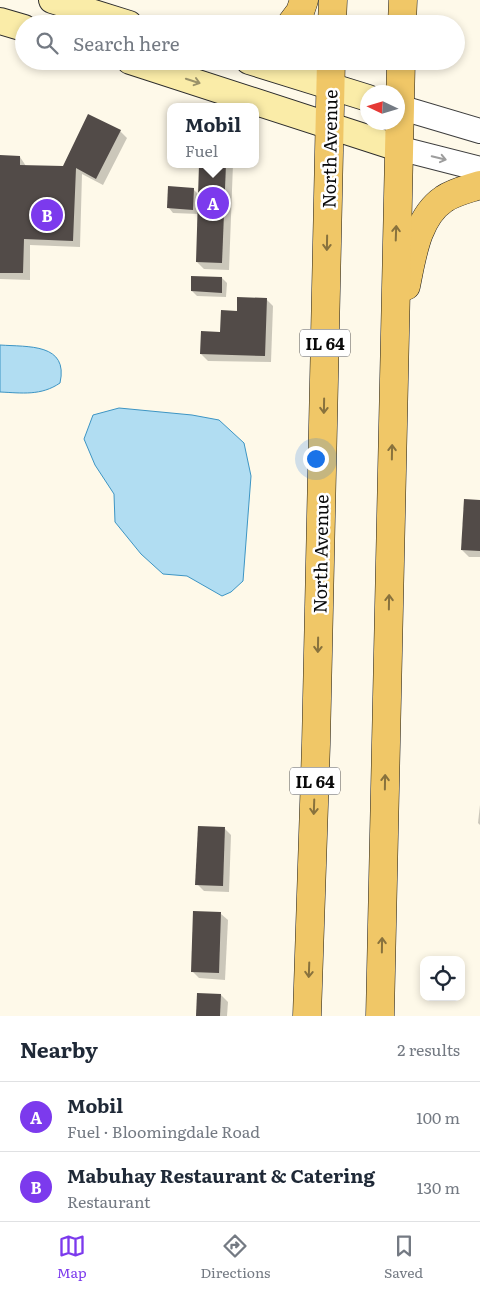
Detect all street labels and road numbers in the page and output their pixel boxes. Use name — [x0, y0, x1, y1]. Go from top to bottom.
street label: North Avenue — [314, 89, 344, 209]
road number: IL 64 — [300, 329, 350, 356]
street label: North Avenue — [305, 494, 335, 614]
road number: IL 64 — [290, 768, 340, 794]

